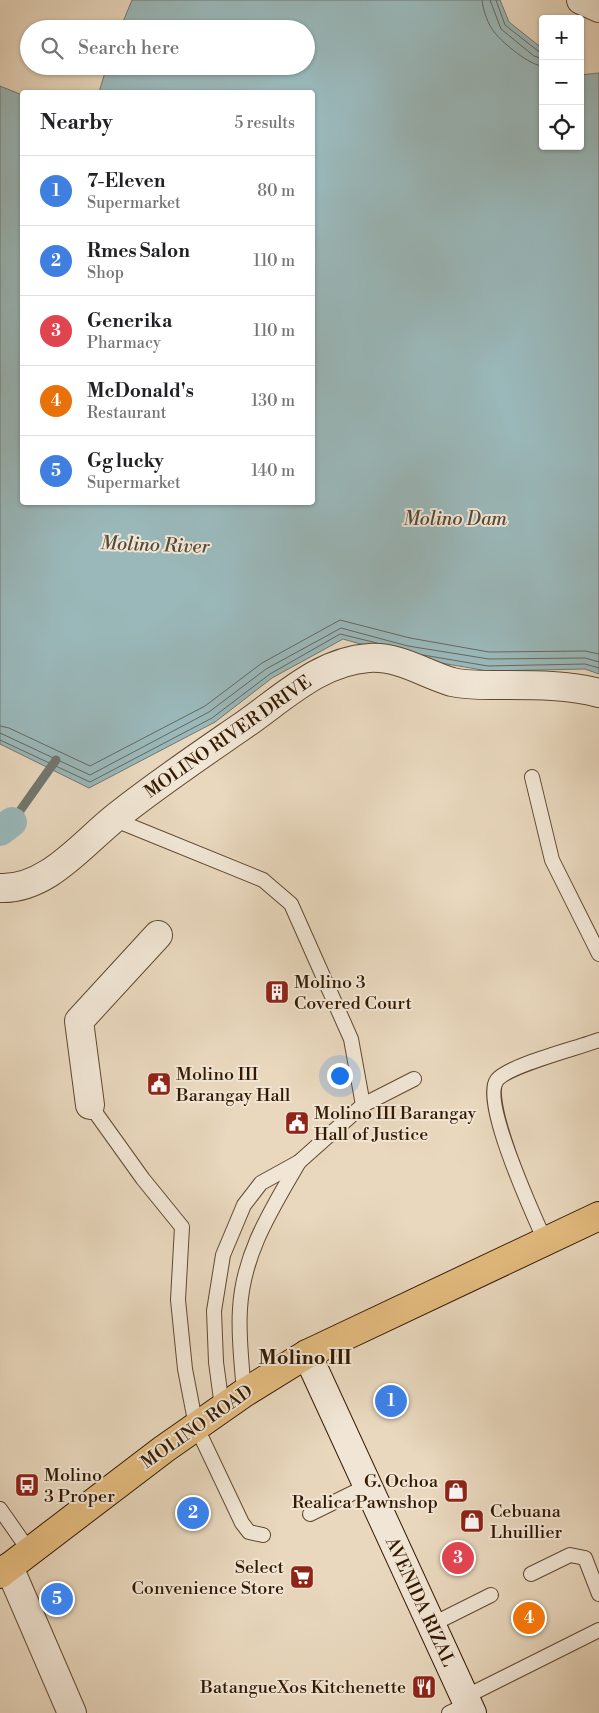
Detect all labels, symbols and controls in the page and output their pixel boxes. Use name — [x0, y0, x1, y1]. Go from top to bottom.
map controls — [539, 15, 584, 150]
button: + — [539, 15, 584, 60]
search box — [20, 20, 315, 75]
icon: search — [38, 34, 66, 62]
text: Search here — [78, 36, 179, 60]
button: − — [539, 60, 584, 105]
button: locate — [539, 105, 584, 150]
text: Nearby — [40, 110, 113, 136]
text: 5 results — [234, 113, 295, 133]
text: 7-Eleven — [87, 169, 165, 193]
text: 1 — [52, 181, 60, 201]
text: 80 m — [257, 181, 295, 201]
text: Supermarket — [87, 193, 181, 213]
text: Rmes Salon — [87, 239, 190, 263]
text: 2 — [51, 251, 61, 271]
text: 110 m — [253, 251, 295, 271]
text: Shop — [87, 263, 124, 283]
text: Generika — [87, 309, 172, 333]
text: 3 — [51, 321, 61, 341]
text: 110 m — [253, 321, 295, 341]
text: Pharmacy — [87, 333, 161, 353]
text: McDonald's — [87, 379, 194, 403]
text: 4 — [51, 391, 61, 411]
text: 130 m — [251, 391, 295, 411]
text: Restaurant — [87, 403, 166, 423]
text: Gg lucky — [87, 449, 164, 473]
text: 5 — [51, 461, 61, 481]
text: 140 m — [251, 461, 295, 481]
text: Supermarket — [87, 473, 181, 493]
water label: Molino Dam — [403, 507, 507, 531]
water label: Molino River — [100, 531, 211, 559]
street label: MOLINO RIVER DRIVE — [140, 671, 316, 803]
place label: Molino 3 Covered Court — [294, 971, 413, 1015]
building icon: Molino 3 Covered Court — [264, 979, 290, 1005]
place label: Molino III Barangay Hall — [175, 1063, 291, 1107]
your location — [327, 1063, 353, 1089]
public building icon: Molino III Barangay Hall — [146, 1071, 172, 1097]
place label: Molino III Barangay Hall of Justice — [314, 1102, 477, 1146]
public building icon: Molino III Barangay Hall of Justice — [284, 1110, 310, 1136]
district label: Molino III — [258, 1346, 352, 1371]
street label: MOLINO ROAD — [137, 1380, 257, 1474]
pin: 1 — [375, 1382, 407, 1420]
place label: Molino 3 Proper — [44, 1464, 115, 1508]
place label: G. Ochoa Realica Pawnshop — [292, 1470, 439, 1514]
bus stop icon: Molino 3 Proper — [14, 1472, 40, 1498]
shop icon: G. Ochoa Realica Pawnshop — [443, 1478, 469, 1504]
pin: 2 — [177, 1494, 209, 1532]
place label: Cebuana Lhuillier — [490, 1500, 563, 1544]
shop icon: Cebuana Lhuillier — [459, 1508, 485, 1534]
street label: AVENIDA RIZAL — [380, 1533, 460, 1670]
pin: 3 — [442, 1539, 474, 1577]
place label: Select Convenience Store — [131, 1556, 285, 1600]
supermarket icon: Select Convenience Store — [289, 1564, 315, 1590]
pin: 5 — [41, 1580, 73, 1618]
pin: 4 — [513, 1599, 545, 1637]
restaurant icon: BatangueXos Kitchenette — [411, 1674, 437, 1700]
place label: BatangueXos Kitchenette — [199, 1676, 406, 1699]

